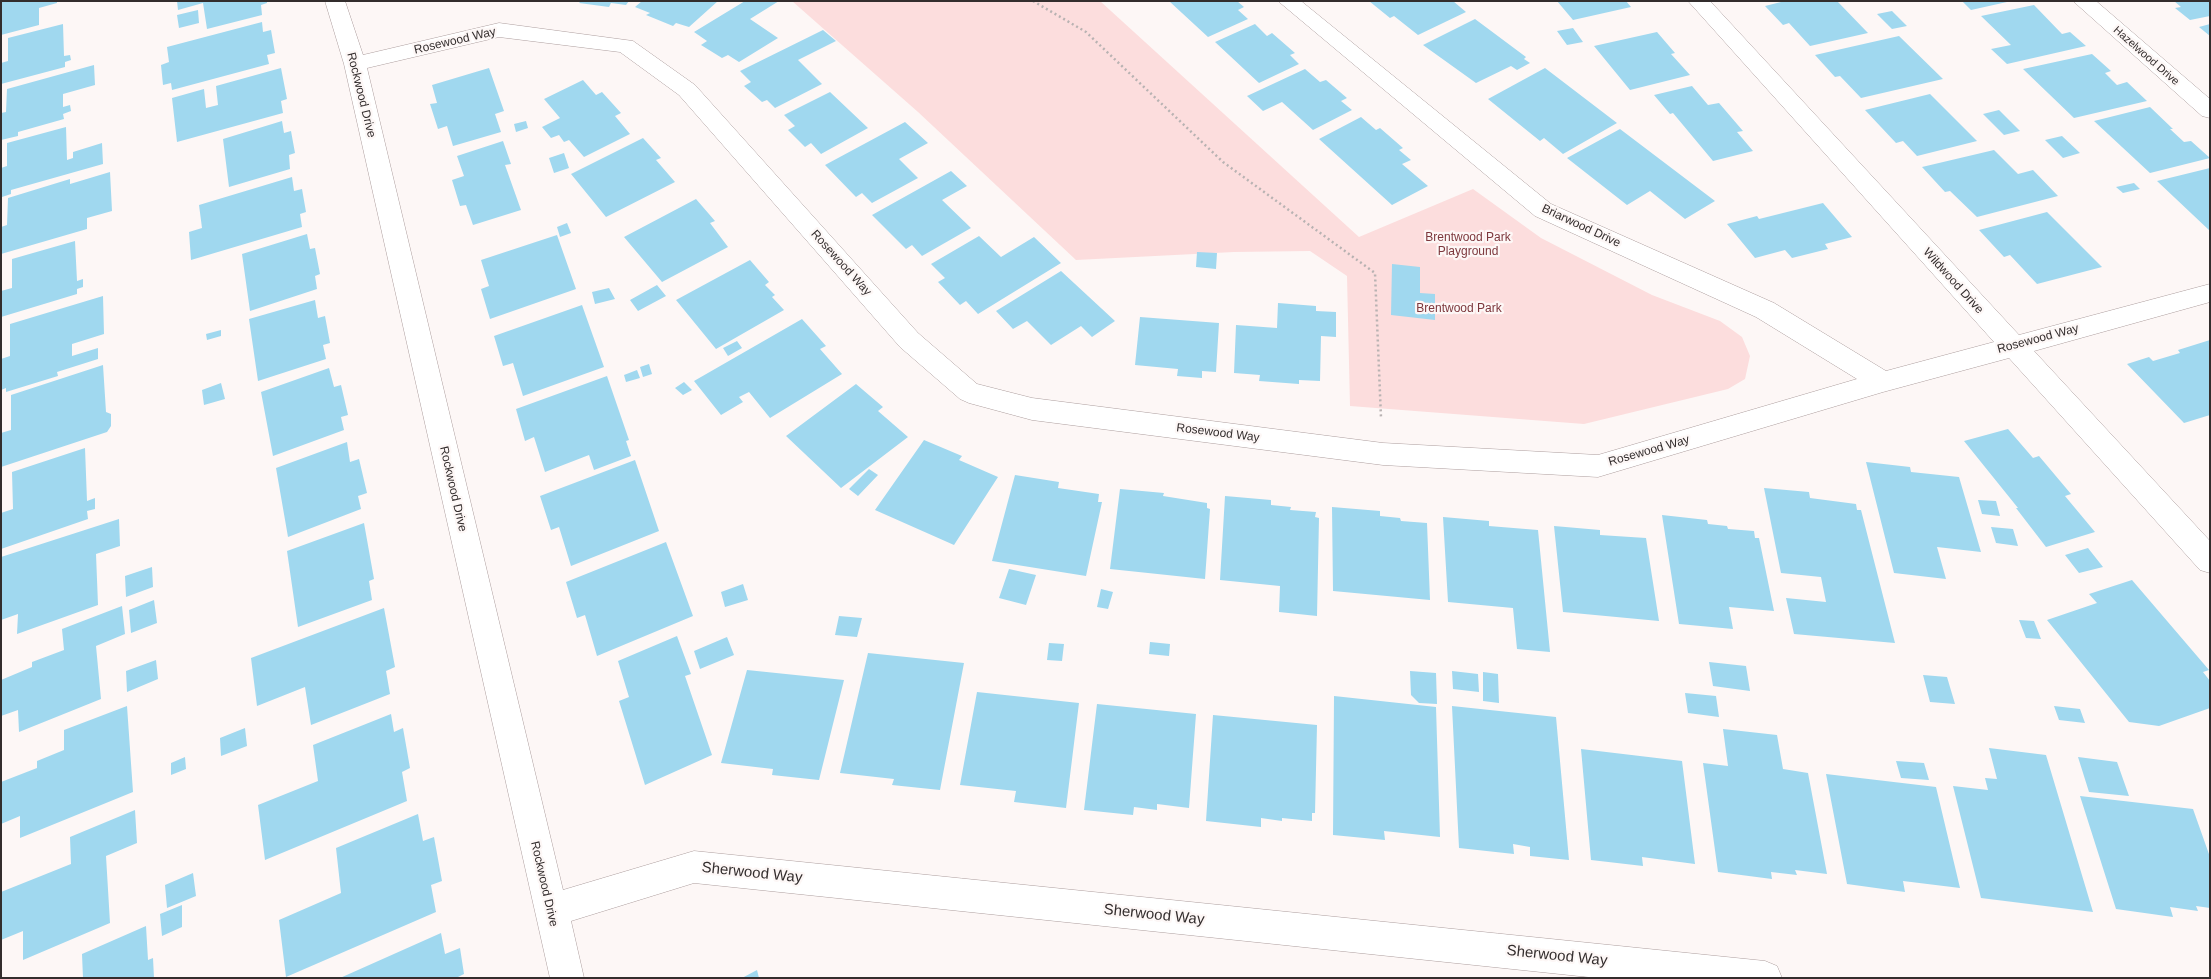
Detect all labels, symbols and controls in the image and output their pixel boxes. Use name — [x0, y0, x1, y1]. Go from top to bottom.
street label: Hazelwood Drive — [2110, 24, 2182, 88]
street label: Rosewood Way — [413, 25, 497, 57]
street label: Rockwood Drive — [343, 51, 379, 139]
street label: Briarwood Drive — [1539, 201, 1623, 251]
street label: Rosewood Way — [808, 227, 874, 299]
park label: Brentwood Park Playground — [1425, 231, 1511, 259]
street label: Wildwood Drive — [1920, 245, 1986, 317]
park label: Brentwood Park — [1416, 302, 1502, 316]
street label: Rosewood Way — [1996, 321, 2080, 357]
street label: Rosewood Way — [1176, 421, 1260, 445]
street label: Rosewood Way — [1607, 433, 1691, 469]
street label: Rockwood Drive — [436, 445, 470, 533]
street label: Rockwood Drive — [527, 840, 561, 928]
street label: Sherwood Way — [701, 859, 803, 887]
street label: Sherwood Way — [1103, 901, 1205, 929]
street label: Sherwood Way — [1506, 942, 1608, 970]

